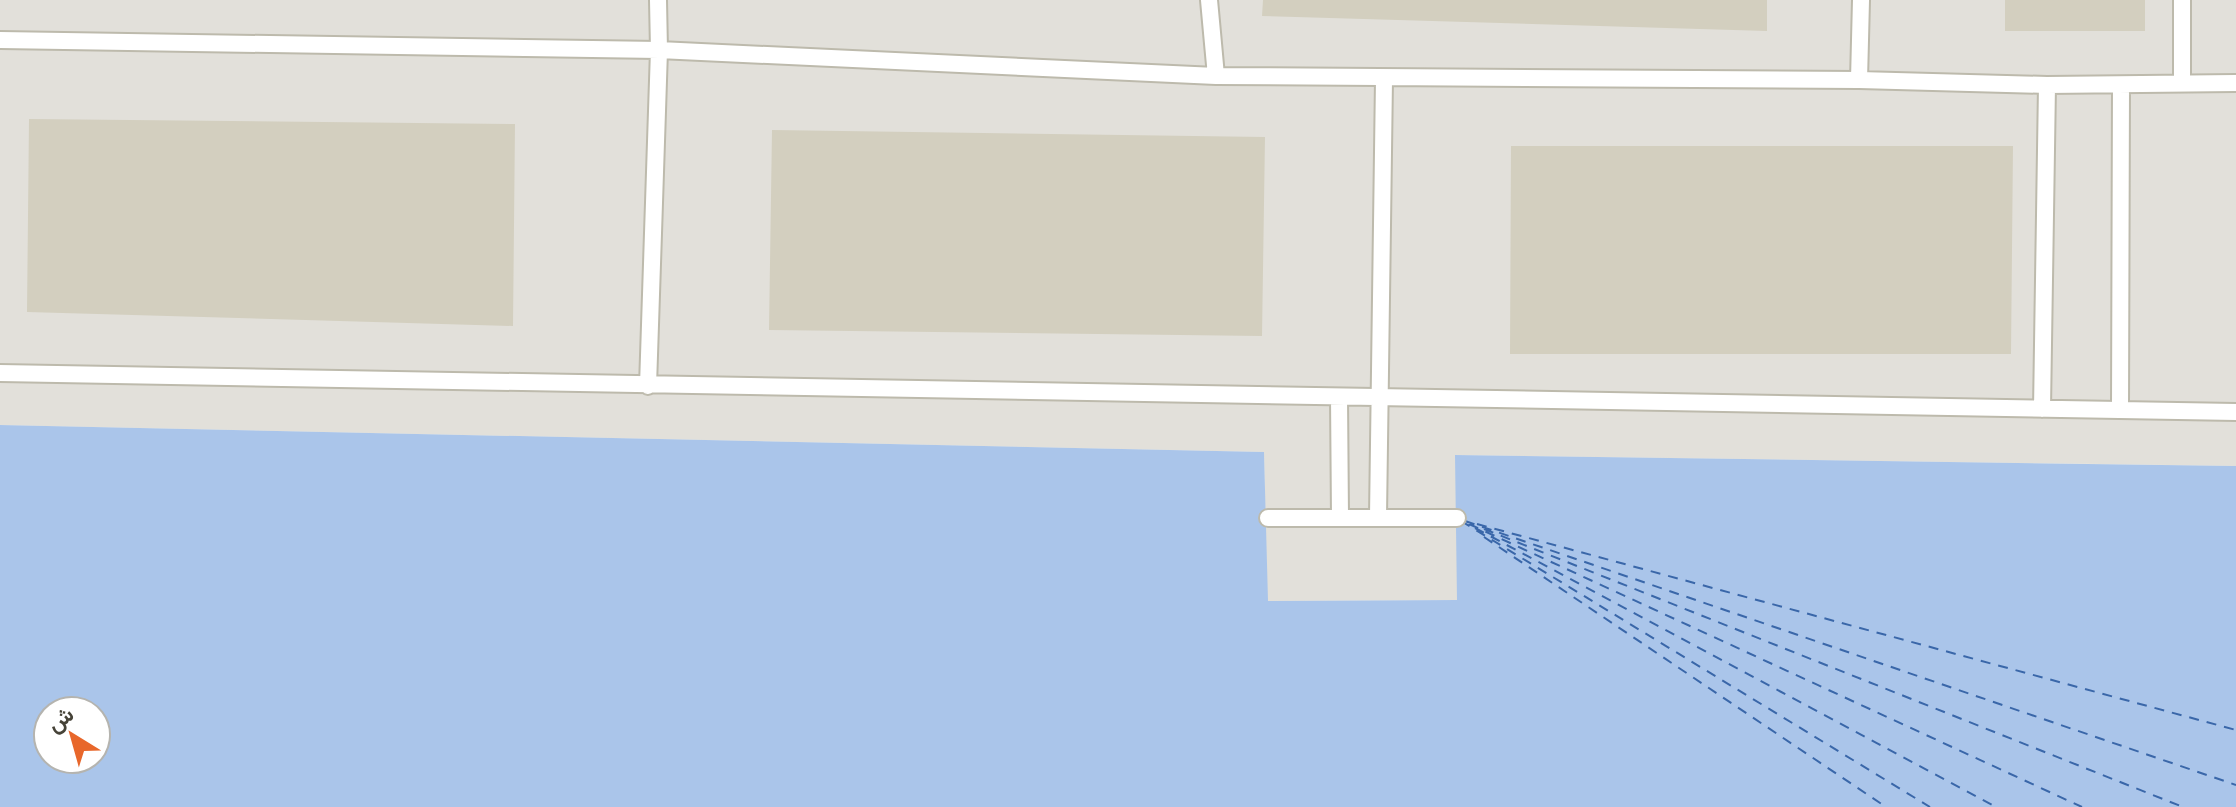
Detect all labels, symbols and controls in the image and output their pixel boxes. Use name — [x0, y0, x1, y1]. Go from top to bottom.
north arrow — [32, 695, 112, 775]
text: ش — [41, 700, 79, 738]

